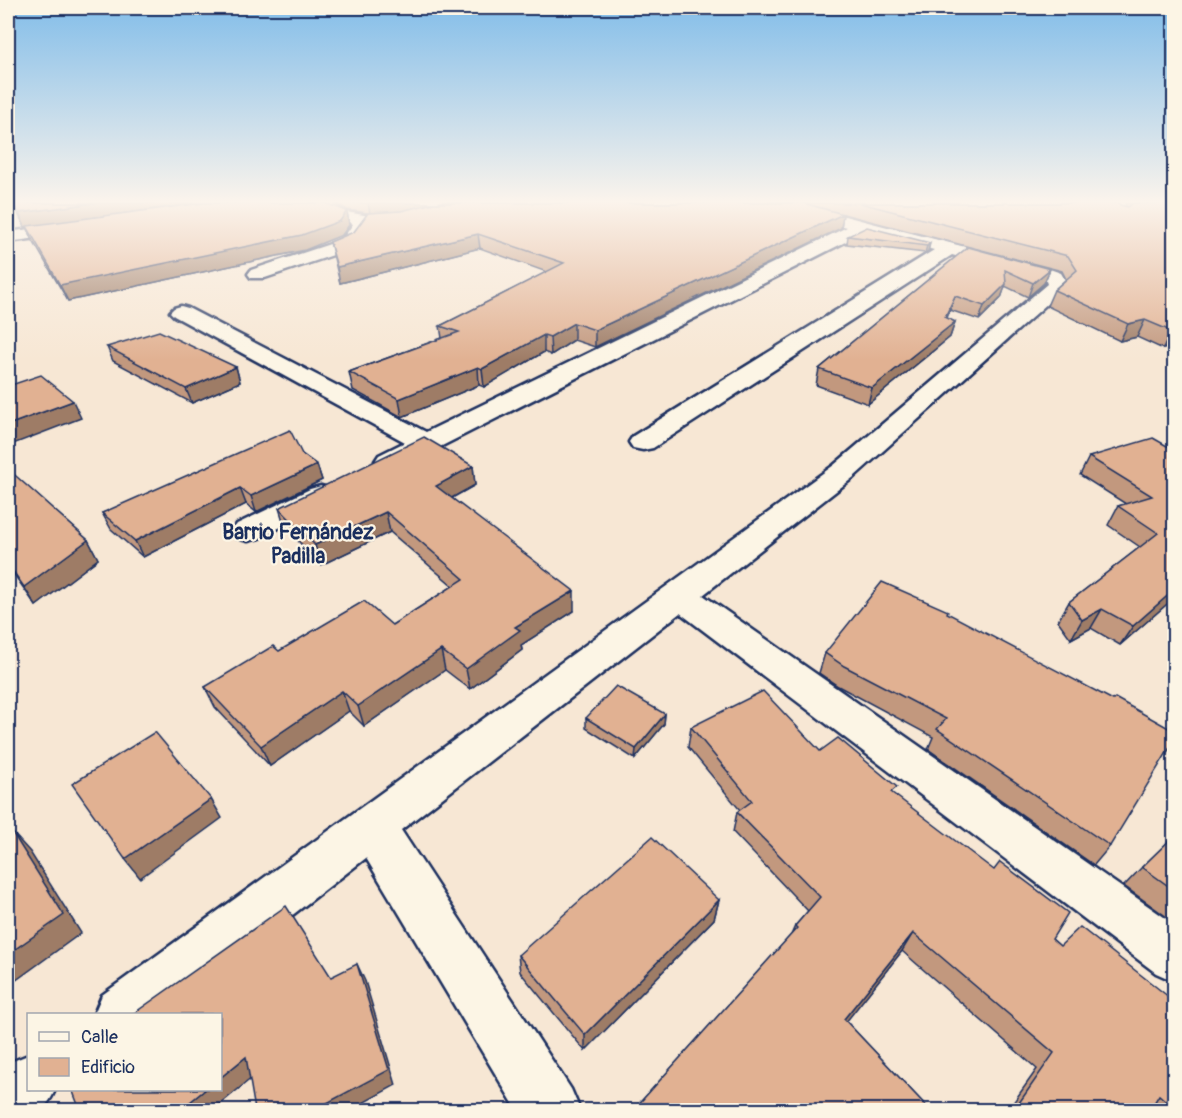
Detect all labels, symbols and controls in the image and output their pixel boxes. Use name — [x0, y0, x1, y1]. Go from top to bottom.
district label: Barrio Fernández Padilla — [222, 519, 374, 570]
legend — [27, 1013, 222, 1091]
text: Calle — [81, 1026, 118, 1049]
text: Edificio — [81, 1056, 135, 1079]

